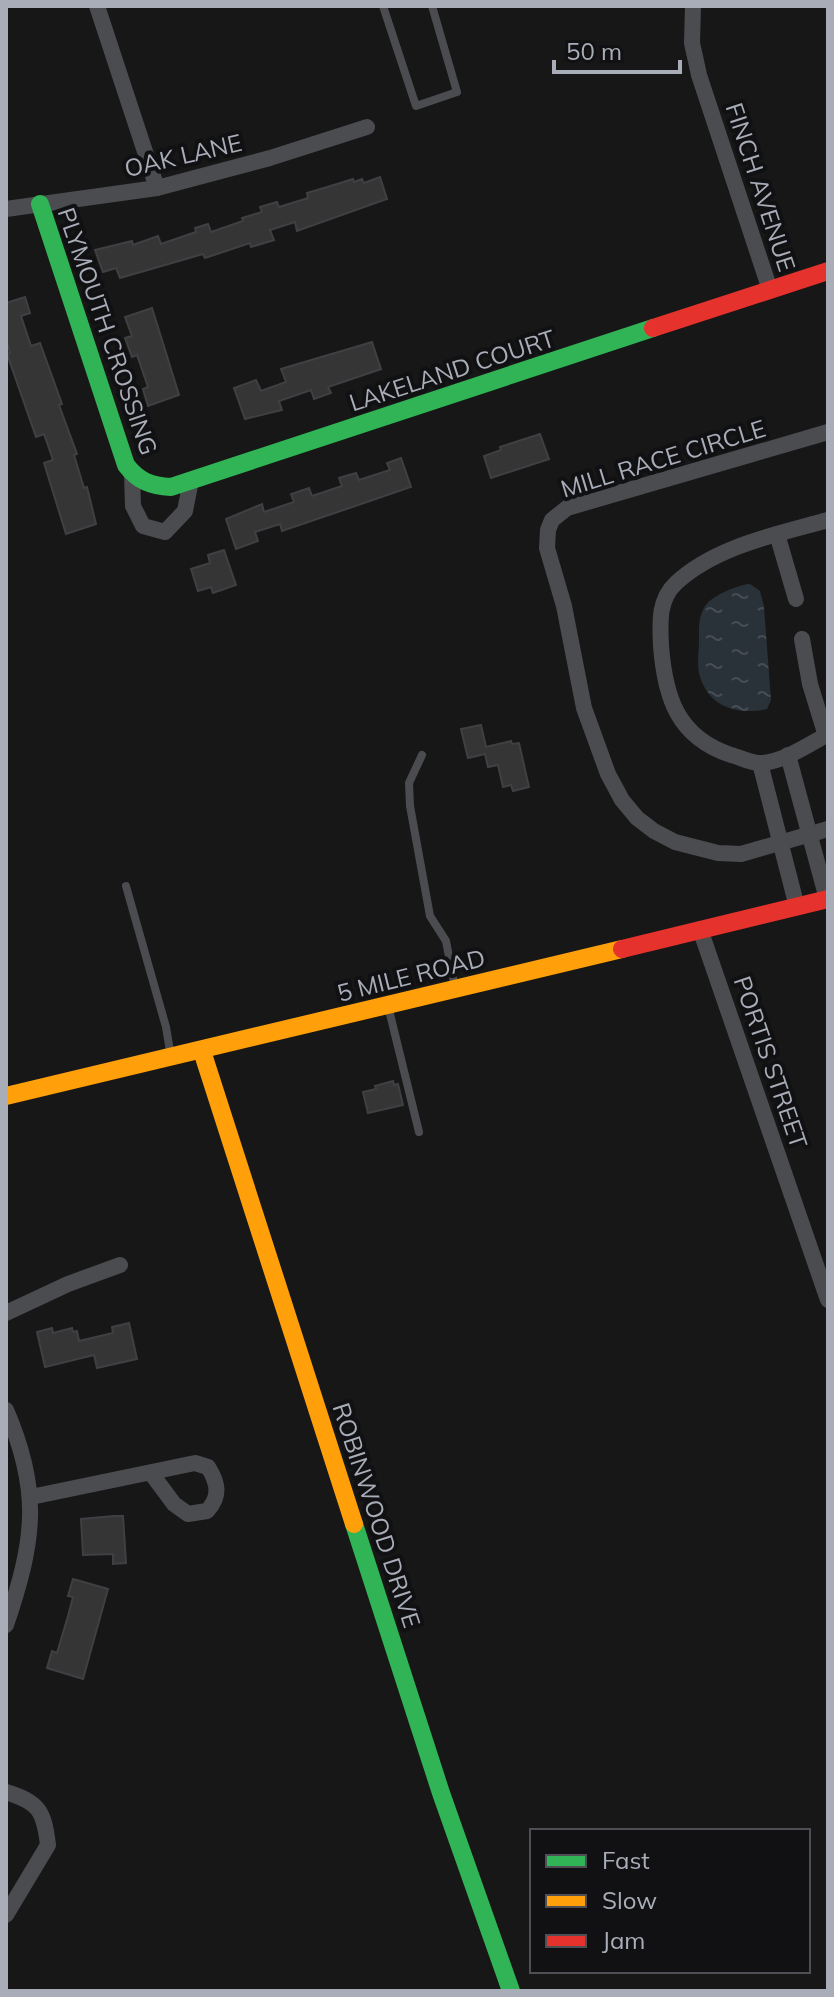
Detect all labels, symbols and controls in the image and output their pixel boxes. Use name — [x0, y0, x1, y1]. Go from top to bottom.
scale bar — [554, 24, 680, 74]
text: 50 m — [566, 36, 622, 66]
street label: FINCH AVENUE — [720, 99, 802, 275]
street label: OAK LANE — [121, 127, 245, 183]
street label: PLYMOUTH CROSSING — [52, 203, 164, 459]
street label: LAKELAND COURT — [345, 322, 559, 417]
street label: MILL RACE CIRCLE — [557, 413, 769, 503]
street label: 5 MILE ROAD — [334, 942, 488, 1008]
street label: PORTIS STREET — [727, 972, 815, 1153]
street label: ROBINWOOD DRIVE — [326, 1399, 428, 1631]
legend — [530, 1829, 810, 1973]
text: Fast — [602, 1845, 650, 1875]
text: Slow — [602, 1885, 657, 1915]
text: Jam — [602, 1925, 645, 1955]

